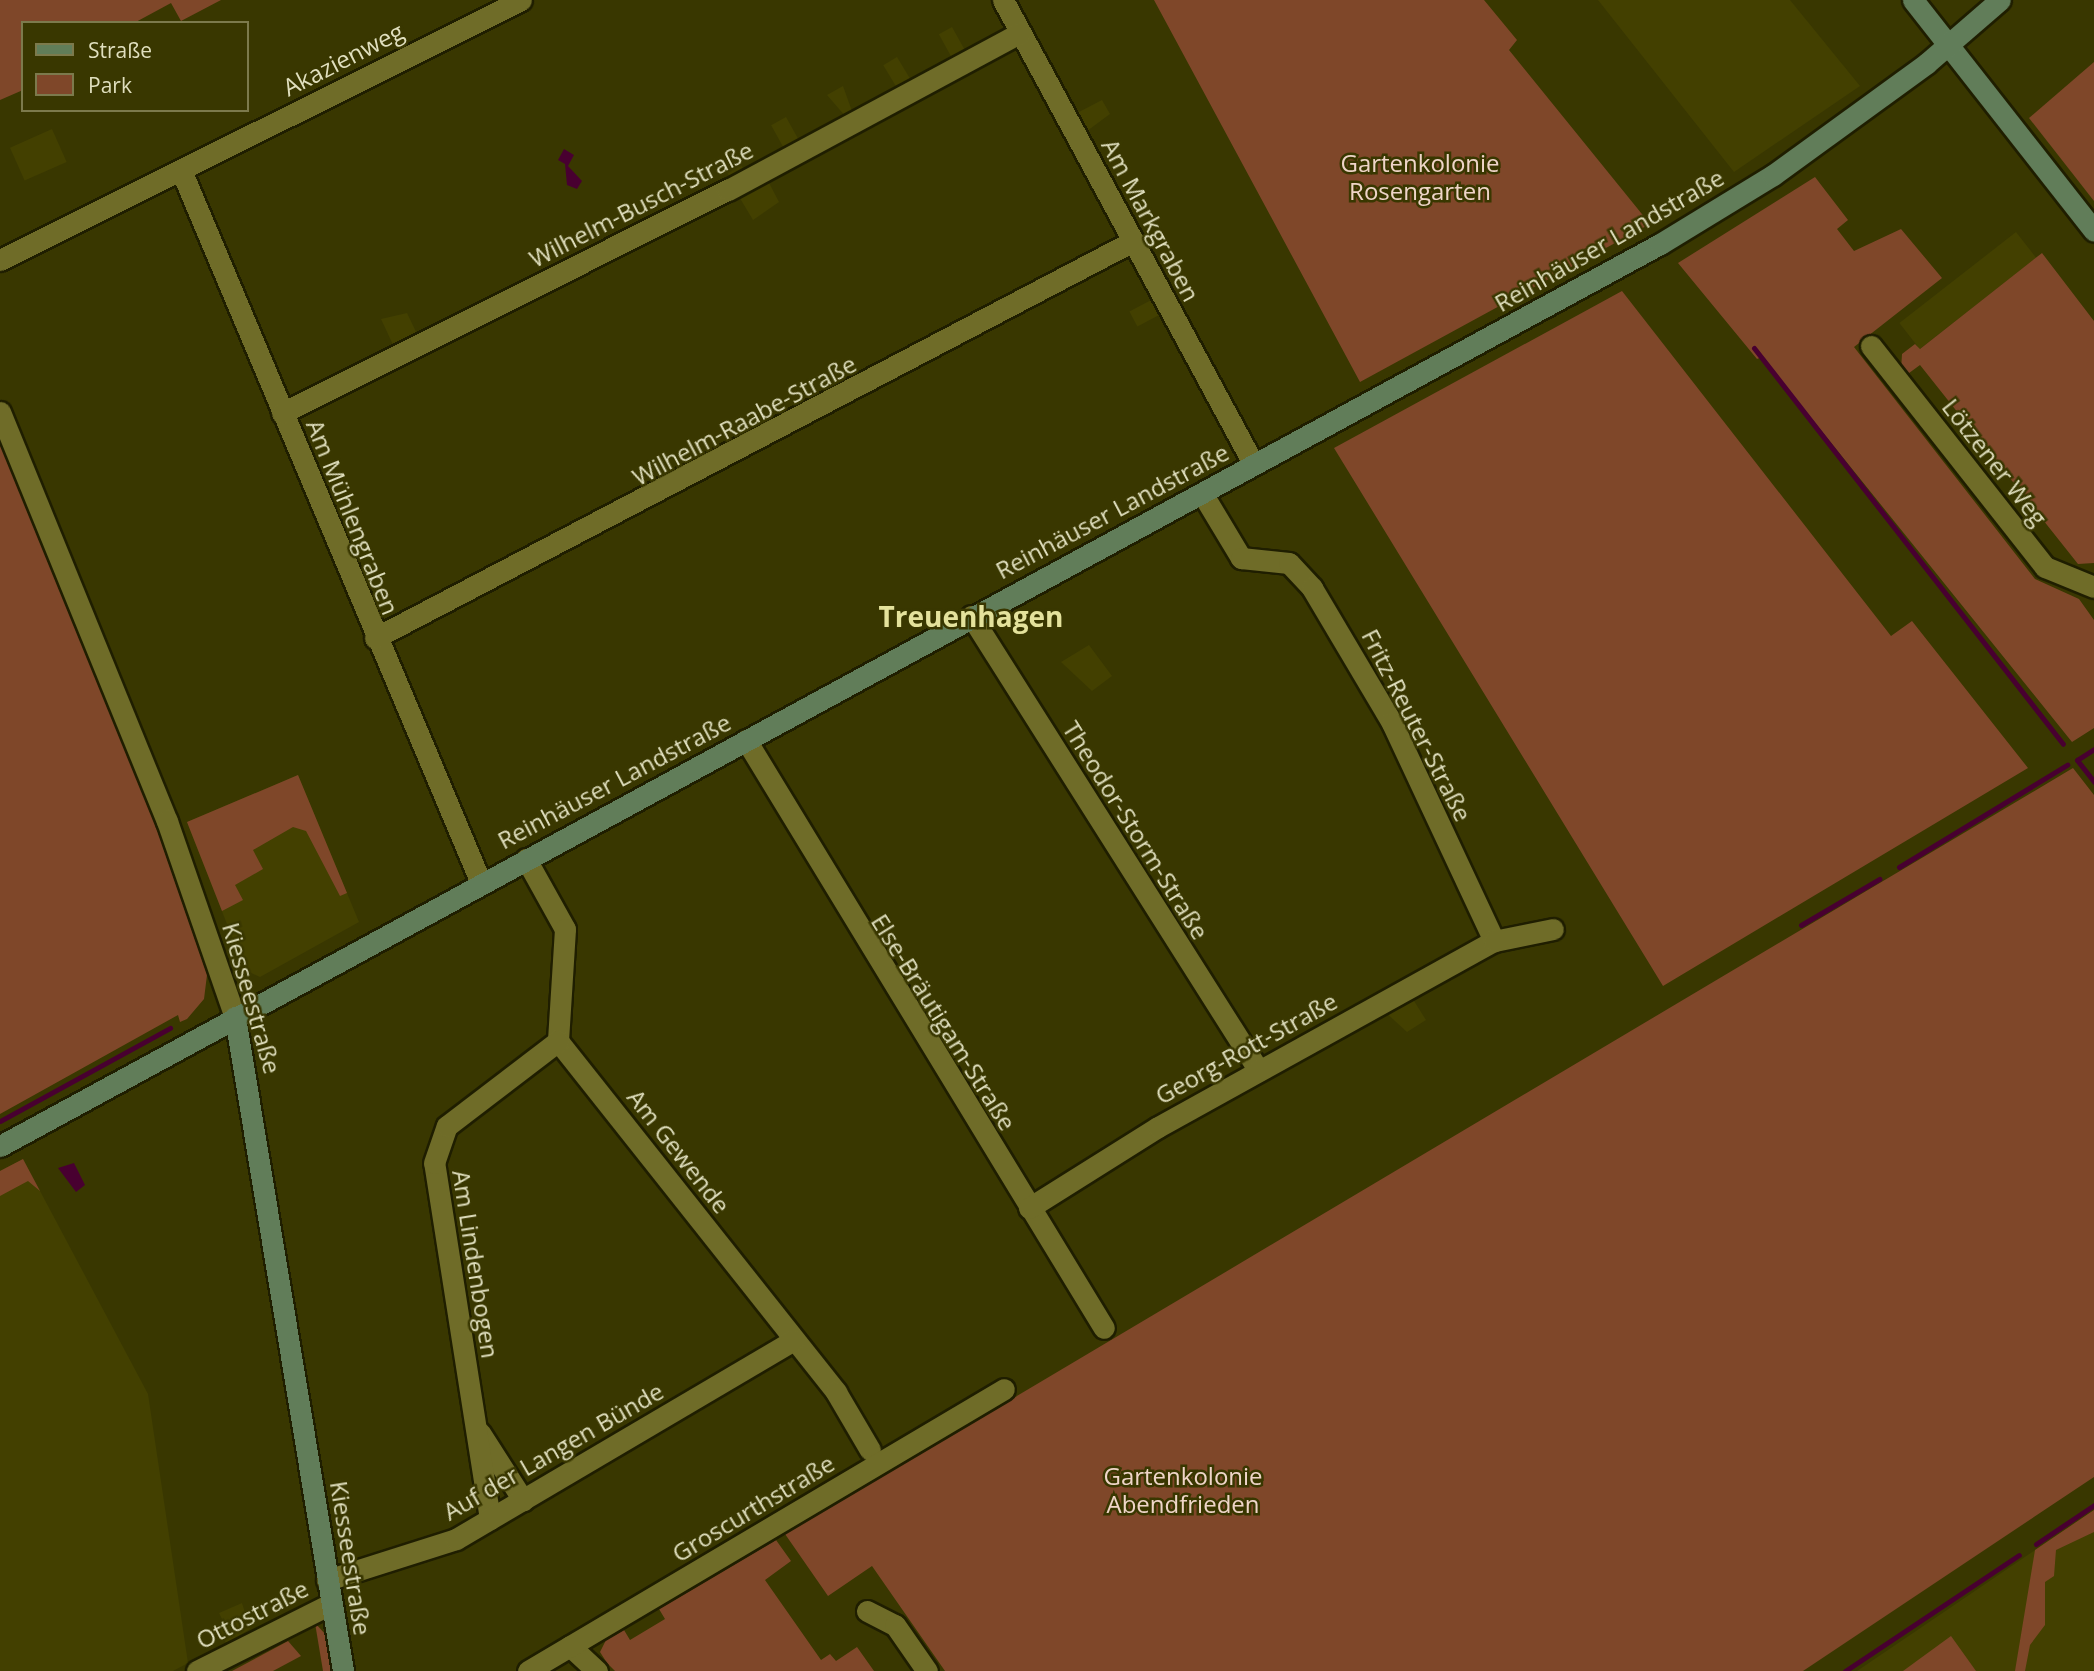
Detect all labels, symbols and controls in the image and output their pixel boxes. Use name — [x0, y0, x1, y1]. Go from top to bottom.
street label: Akazienweg — [278, 16, 408, 102]
legend — [21, 21, 248, 112]
text: Straße — [88, 36, 152, 64]
text: Park — [88, 71, 132, 99]
street label: Am Markgraben — [1096, 134, 1206, 306]
street label: Wilhelm-Busch-Straße — [524, 135, 758, 273]
park label: Gartenkolonie Rosengarten — [1340, 149, 1500, 205]
street label: Reinhäuser Landstraße — [1489, 163, 1729, 317]
street label: Wilhelm-Raabe-Straße — [627, 349, 861, 491]
street label: Lötzener Weg — [1937, 393, 2053, 531]
street label: Am Mühlengraben — [301, 415, 405, 619]
street label: Reinhäuser Landstraße — [991, 437, 1233, 585]
district label: Treuenhagen — [879, 599, 1063, 633]
street label: Fritz-Reuter-Straße — [1356, 624, 1478, 826]
street label: Reinhäuser Landstraße — [493, 707, 735, 855]
street label: Theodor-Storm-Straße — [1057, 716, 1215, 944]
street label: Else-Bräutigam-Straße — [866, 909, 1022, 1135]
street label: Kiesseestraße — [217, 919, 287, 1077]
street label: Georg-Rott-Straße — [1150, 986, 1342, 1110]
street label: Am Gewende — [622, 1083, 736, 1219]
street label: Am Lindenbogen — [447, 1168, 505, 1360]
street label: Auf der Langen Bünde — [438, 1376, 668, 1526]
street label: Groscurthstraße — [667, 1448, 839, 1568]
park label: Gartenkolonie Abendfrieden — [1103, 1462, 1263, 1518]
street label: Kiesseestraße — [325, 1479, 377, 1637]
street label: Ottostraße — [191, 1574, 313, 1654]

